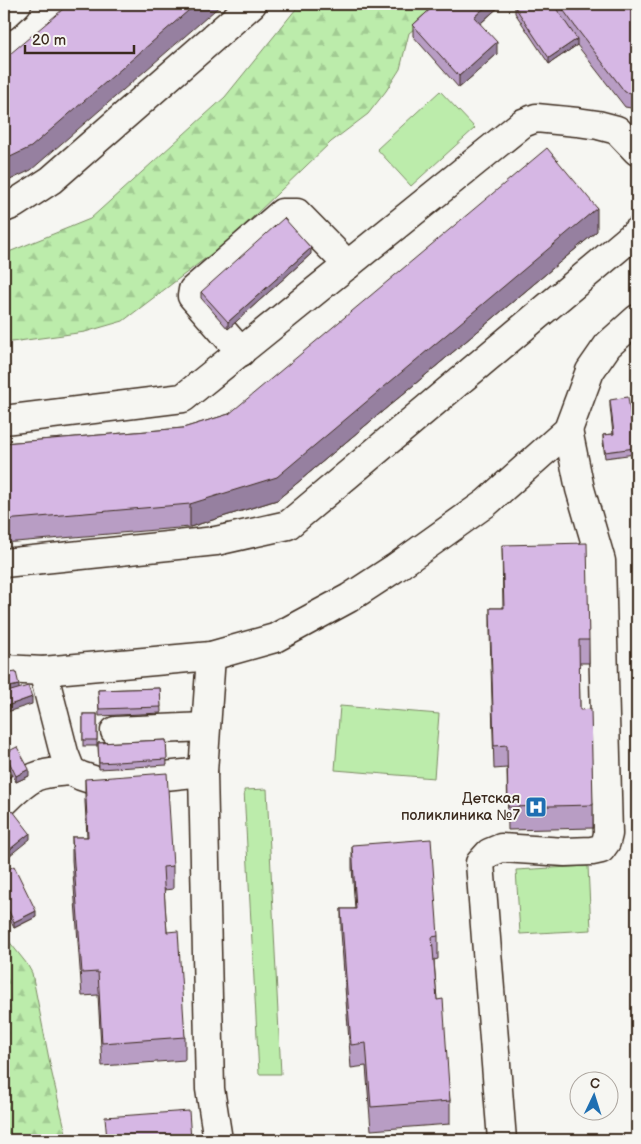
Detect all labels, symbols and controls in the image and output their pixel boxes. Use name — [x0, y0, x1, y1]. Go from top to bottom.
scale bar — [25, 22, 134, 54]
text: 20 m — [32, 31, 66, 50]
place label: Детская поликлиника №7 — [401, 789, 521, 825]
hospital icon: Детская поликлиника №7 — [524, 795, 548, 819]
north arrow — [568, 1072, 618, 1122]
text: С — [589, 1075, 601, 1092]

